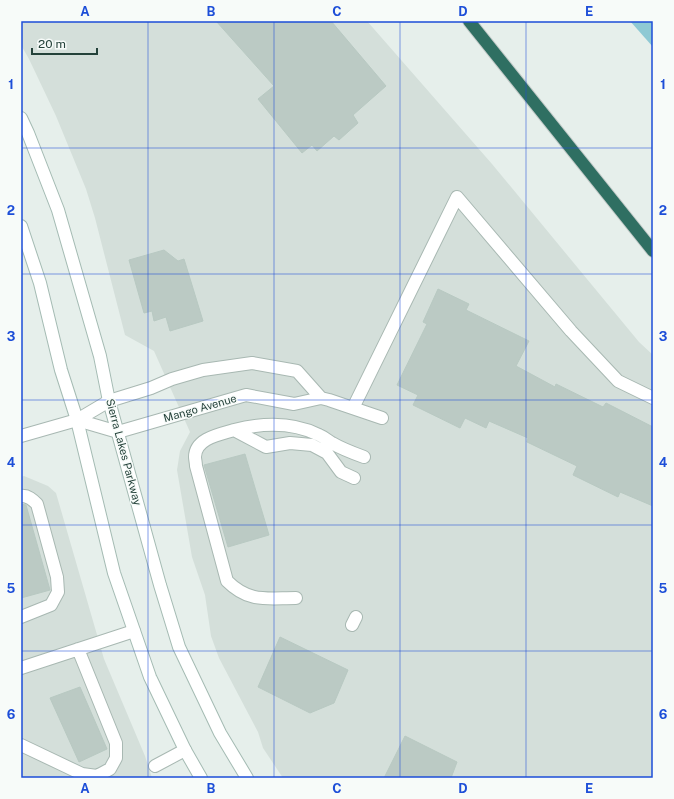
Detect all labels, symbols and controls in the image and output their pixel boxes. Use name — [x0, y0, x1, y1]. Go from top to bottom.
text: A — [80, 4, 90, 19]
text: B — [207, 4, 216, 19]
text: C — [332, 4, 342, 19]
text: D — [458, 4, 468, 19]
text: E — [585, 4, 593, 19]
scale bar — [32, 30, 97, 56]
text: 20 m — [38, 37, 66, 51]
text: 1 — [8, 77, 14, 92]
text: 1 — [660, 77, 666, 92]
text: 2 — [7, 203, 15, 218]
text: 2 — [659, 203, 667, 218]
text: 3 — [7, 329, 16, 344]
text: 3 — [659, 329, 668, 344]
street label: Mango Avenue — [162, 392, 238, 424]
street label: Sierra Lakes Parkway — [104, 397, 144, 507]
text: 4 — [7, 455, 16, 470]
text: 4 — [659, 455, 668, 470]
text: 5 — [7, 581, 16, 596]
text: 5 — [659, 581, 668, 596]
text: 6 — [7, 707, 16, 722]
text: 6 — [659, 707, 668, 722]
text: A — [80, 781, 90, 796]
text: B — [207, 781, 216, 796]
text: C — [332, 781, 342, 796]
text: D — [458, 781, 468, 796]
text: E — [585, 781, 593, 796]

